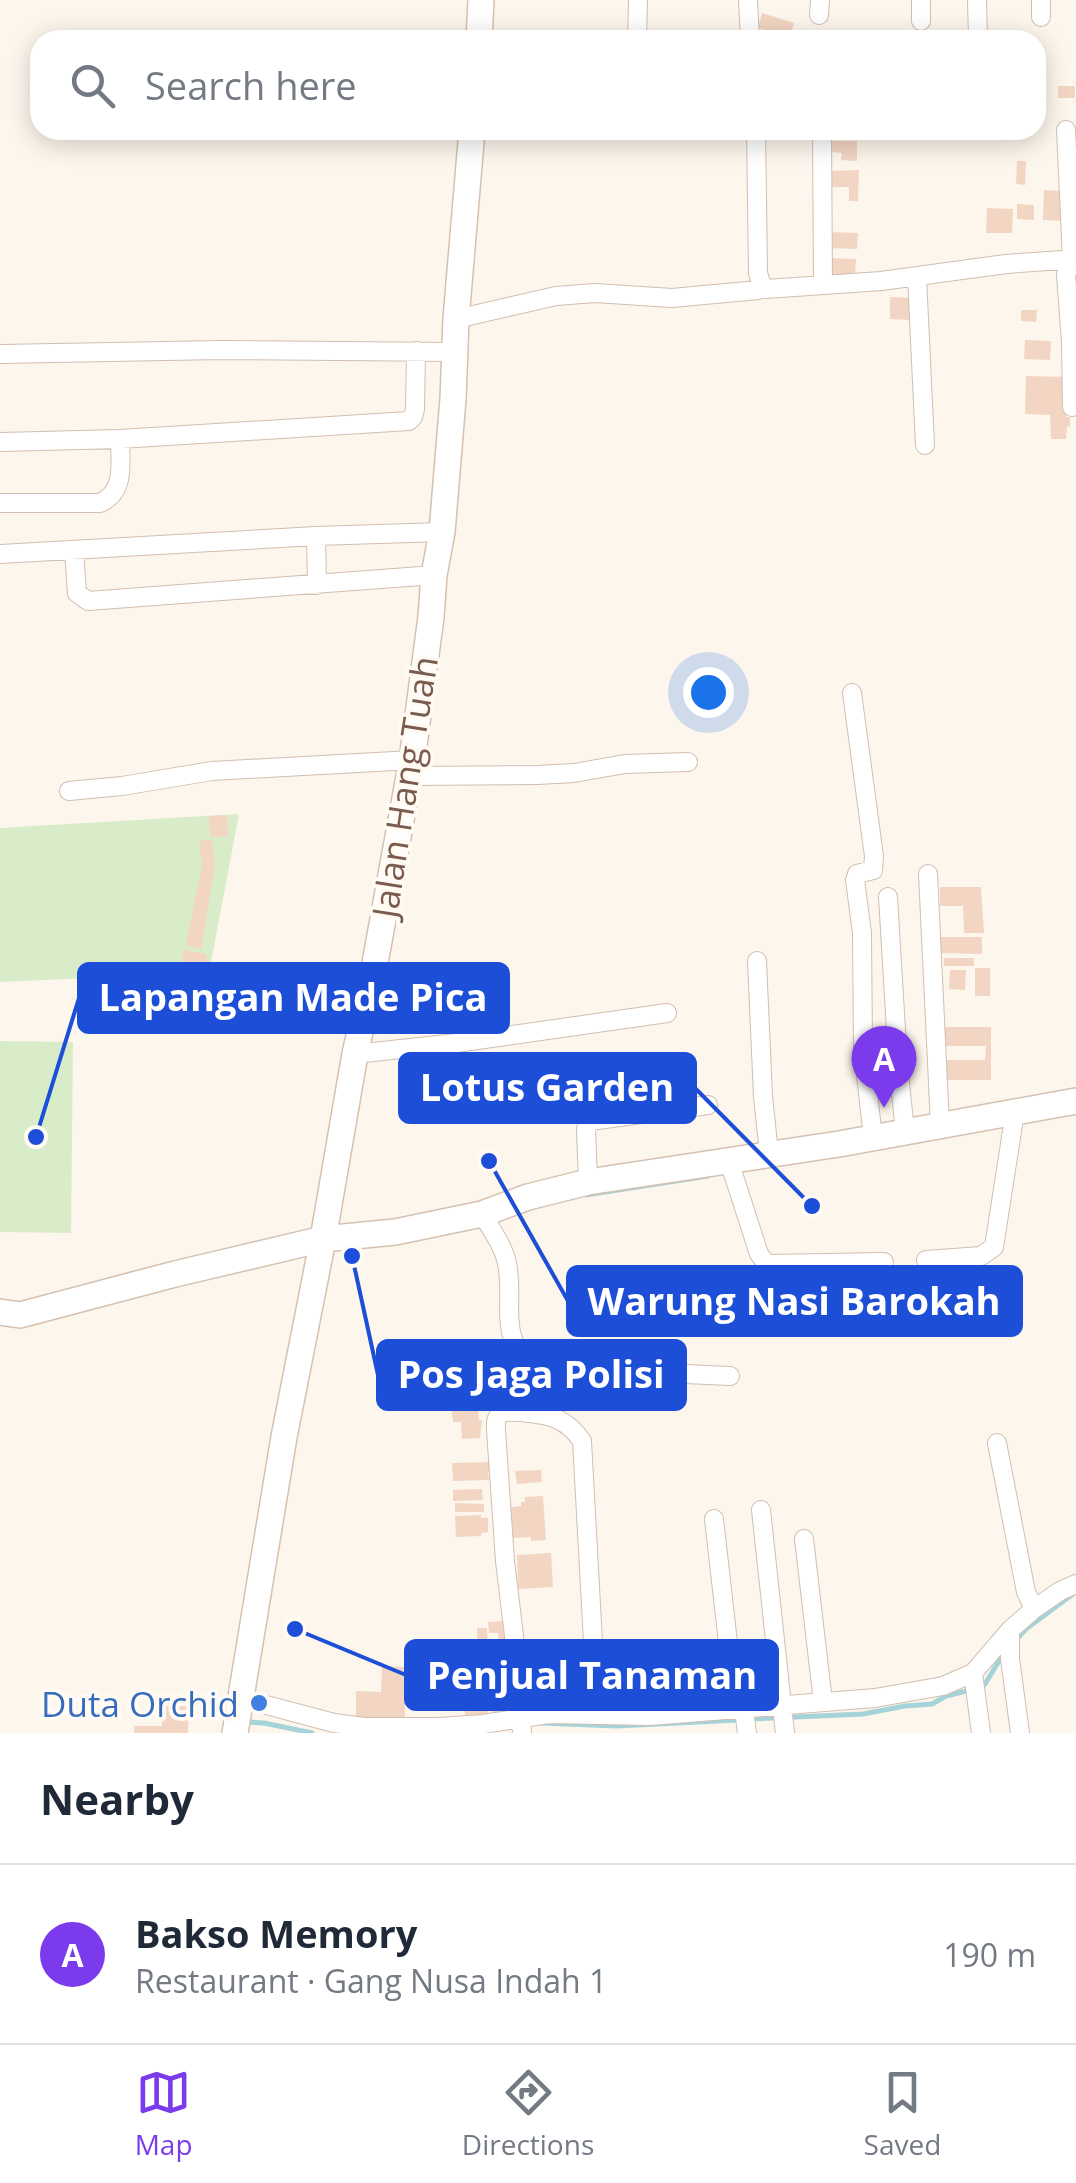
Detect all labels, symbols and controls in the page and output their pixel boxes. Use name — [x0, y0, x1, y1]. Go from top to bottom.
search box — [30, 30, 1046, 140]
icon: search — [65, 58, 120, 113]
text: Search here — [145, 59, 357, 111]
street label: Jalan Hang Tuah — [360, 653, 448, 924]
your location — [683, 667, 734, 718]
callout: Lapangan Made Pica — [79, 964, 508, 1032]
text: Lapangan Made Pica — [99, 970, 487, 1022]
pin: A — [852, 1026, 916, 1108]
callout: Lotus Garden — [400, 1054, 695, 1122]
text: Lotus Garden — [420, 1060, 674, 1112]
callout: Warung Nasi Barokah — [568, 1267, 1021, 1335]
text: Warung Nasi Barokah — [587, 1274, 1001, 1326]
callout: Pos Jaga Polisi — [378, 1341, 685, 1409]
text: Pos Jaga Polisi — [397, 1347, 665, 1399]
callout: Penjual Tanaman — [406, 1641, 777, 1709]
text: Penjual Tanaman — [427, 1648, 757, 1700]
place label: Duta Orchid — [41, 1680, 239, 1727]
marker: Duta Orchid — [248, 1692, 270, 1714]
text: Nearby — [40, 1770, 194, 1827]
text: Bakso Memory — [135, 1907, 417, 1959]
text: A — [61, 1933, 84, 1976]
text: 190 m — [943, 1933, 1036, 1976]
text: Restaurant · Gang Nusa Indah 1 — [135, 1959, 607, 2002]
tab: Map — [135, 2065, 193, 2163]
tab: Directions — [462, 2065, 594, 2163]
tab: Saved — [864, 2065, 941, 2163]

